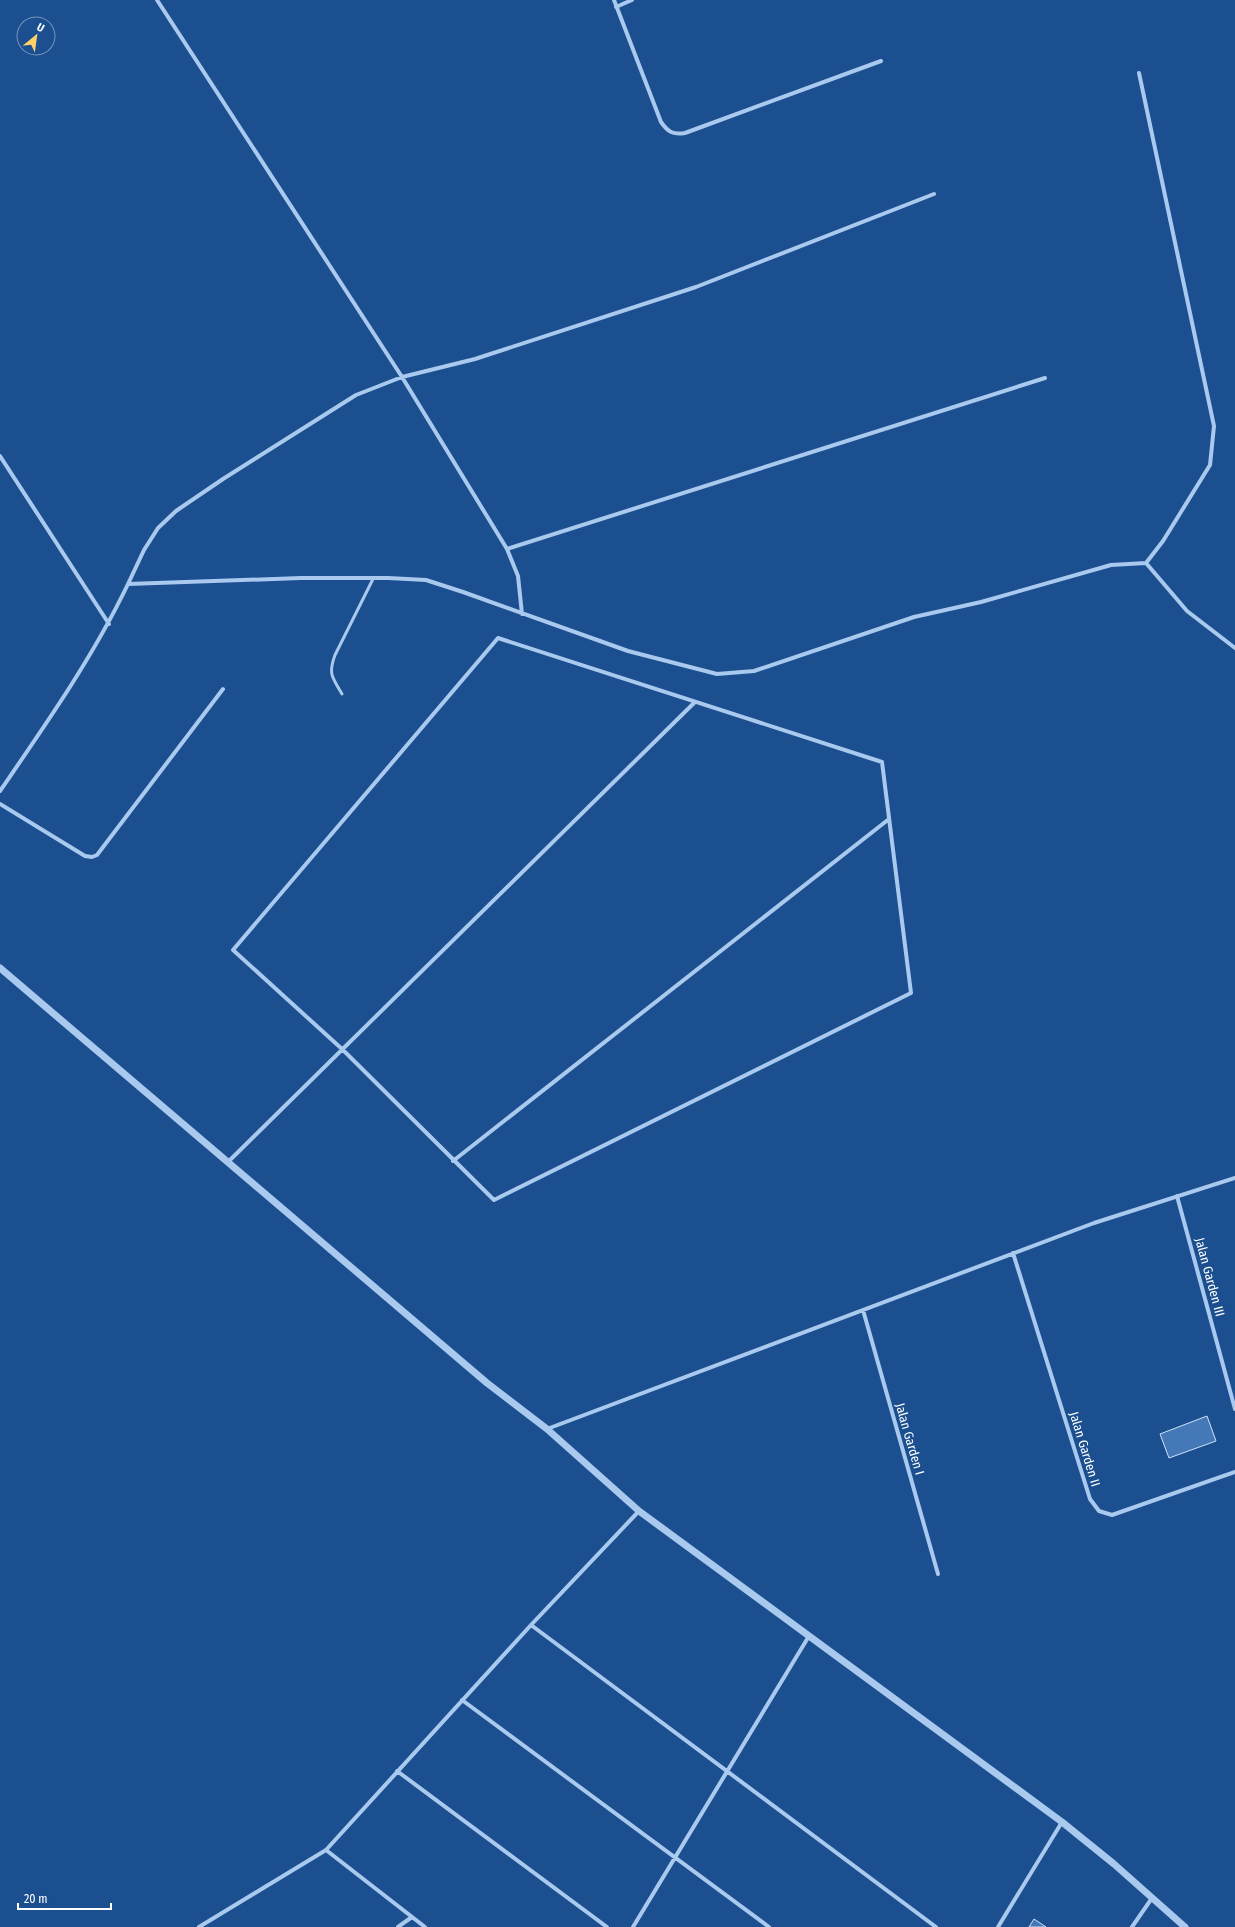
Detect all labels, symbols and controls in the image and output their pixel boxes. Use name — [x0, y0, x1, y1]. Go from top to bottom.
north arrow — [16, 16, 56, 56]
text: U — [35, 20, 47, 35]
street label: Jalan Garden III — [1192, 1236, 1228, 1318]
street label: Jalan Garden I — [893, 1401, 927, 1477]
street label: Jalan Garden II — [1066, 1410, 1104, 1488]
scale bar — [18, 1885, 111, 1911]
text: 20 m — [24, 1892, 48, 1906]

